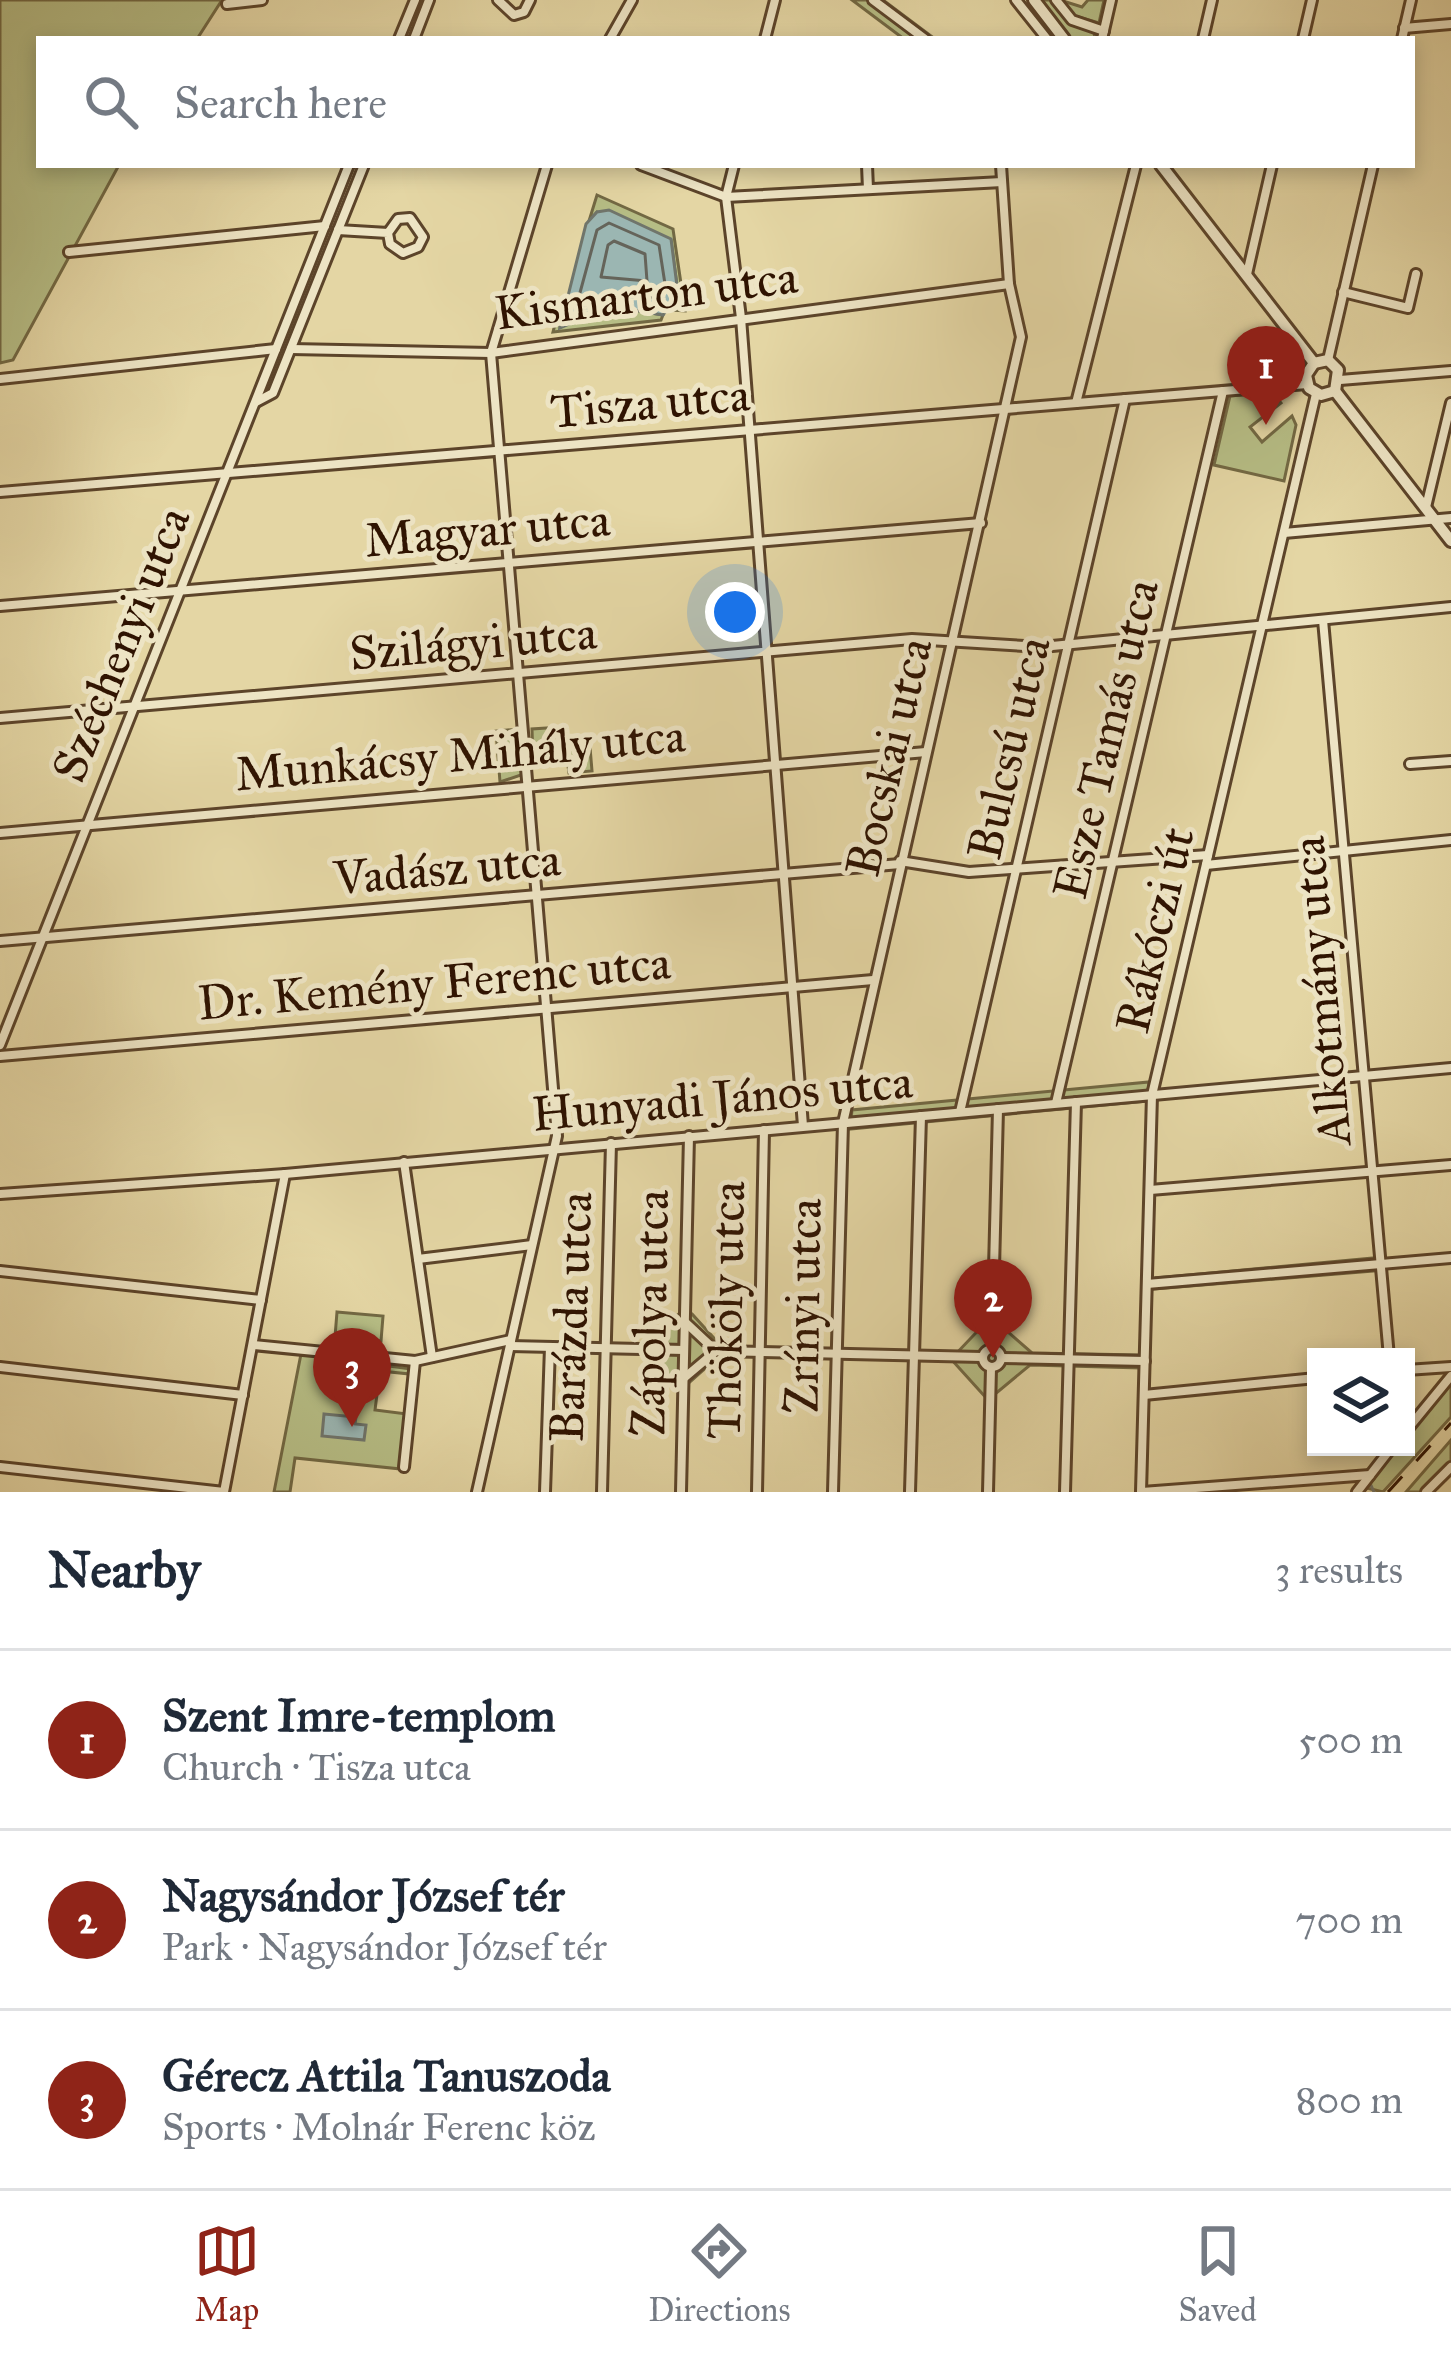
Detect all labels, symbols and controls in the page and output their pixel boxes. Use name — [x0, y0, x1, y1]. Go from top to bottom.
search box — [36, 36, 1415, 168]
icon: search — [78, 69, 144, 135]
text: Search here — [174, 75, 387, 130]
street label: Kismarton utca — [491, 247, 801, 342]
pin: 1 — [1227, 326, 1305, 425]
street label: Tisza utca — [548, 364, 753, 441]
street label: Magyar utca — [362, 489, 613, 570]
street label: Széchenyi utca — [39, 498, 203, 790]
street label: Esze Tamás utca — [1040, 573, 1171, 905]
your location — [705, 582, 765, 642]
street label: Szilágyi utca — [347, 602, 600, 683]
street label: Bulcsú utca — [954, 630, 1063, 865]
street label: Bocskai utca — [832, 631, 945, 882]
street label: Munkácsy Mihály utca — [233, 705, 688, 804]
street label: Rákóczi út — [1102, 822, 1207, 1039]
street label: Vadász utca — [330, 829, 564, 908]
street label: Alkotmány utca — [1278, 833, 1364, 1150]
street label: Dr. Kemény Ferenc utca — [195, 932, 674, 1033]
street label: Hunyadi János utca — [529, 1051, 916, 1144]
street label: Thököly utca — [694, 1180, 757, 1439]
street label: Zápolya utca — [618, 1188, 681, 1437]
street label: Barázda utca — [537, 1190, 604, 1443]
street label: Zrínyi utca — [771, 1197, 834, 1414]
pin: 2 — [954, 1259, 1032, 1358]
pin: 3 — [313, 1328, 391, 1427]
map controls — [1307, 1348, 1415, 1456]
button: layers — [1307, 1348, 1415, 1456]
text: Nearby — [48, 1539, 200, 1601]
text: 3 results — [1275, 1546, 1403, 1594]
text: Szent Imre-templom — [162, 1688, 556, 1743]
text: 1 — [79, 1716, 95, 1764]
text: 500 m — [1298, 1716, 1403, 1764]
text: Church · Tisza utca — [162, 1743, 471, 1791]
text: Nagysándor József tér — [162, 1868, 565, 1923]
text: 2 — [77, 1896, 97, 1944]
text: 700 m — [1296, 1896, 1403, 1944]
text: Park · Nagysándor József tér — [162, 1923, 607, 1971]
text: Gérecz Attila Tanuszoda — [162, 2048, 610, 2103]
text: 3 — [79, 2076, 95, 2124]
text: 800 m — [1296, 2076, 1403, 2124]
text: Sports · Molnár Ferenc köz — [162, 2103, 595, 2151]
tab: Map — [194, 2218, 260, 2330]
tab: Directions — [648, 2218, 790, 2330]
tab: Saved — [1179, 2218, 1257, 2330]

